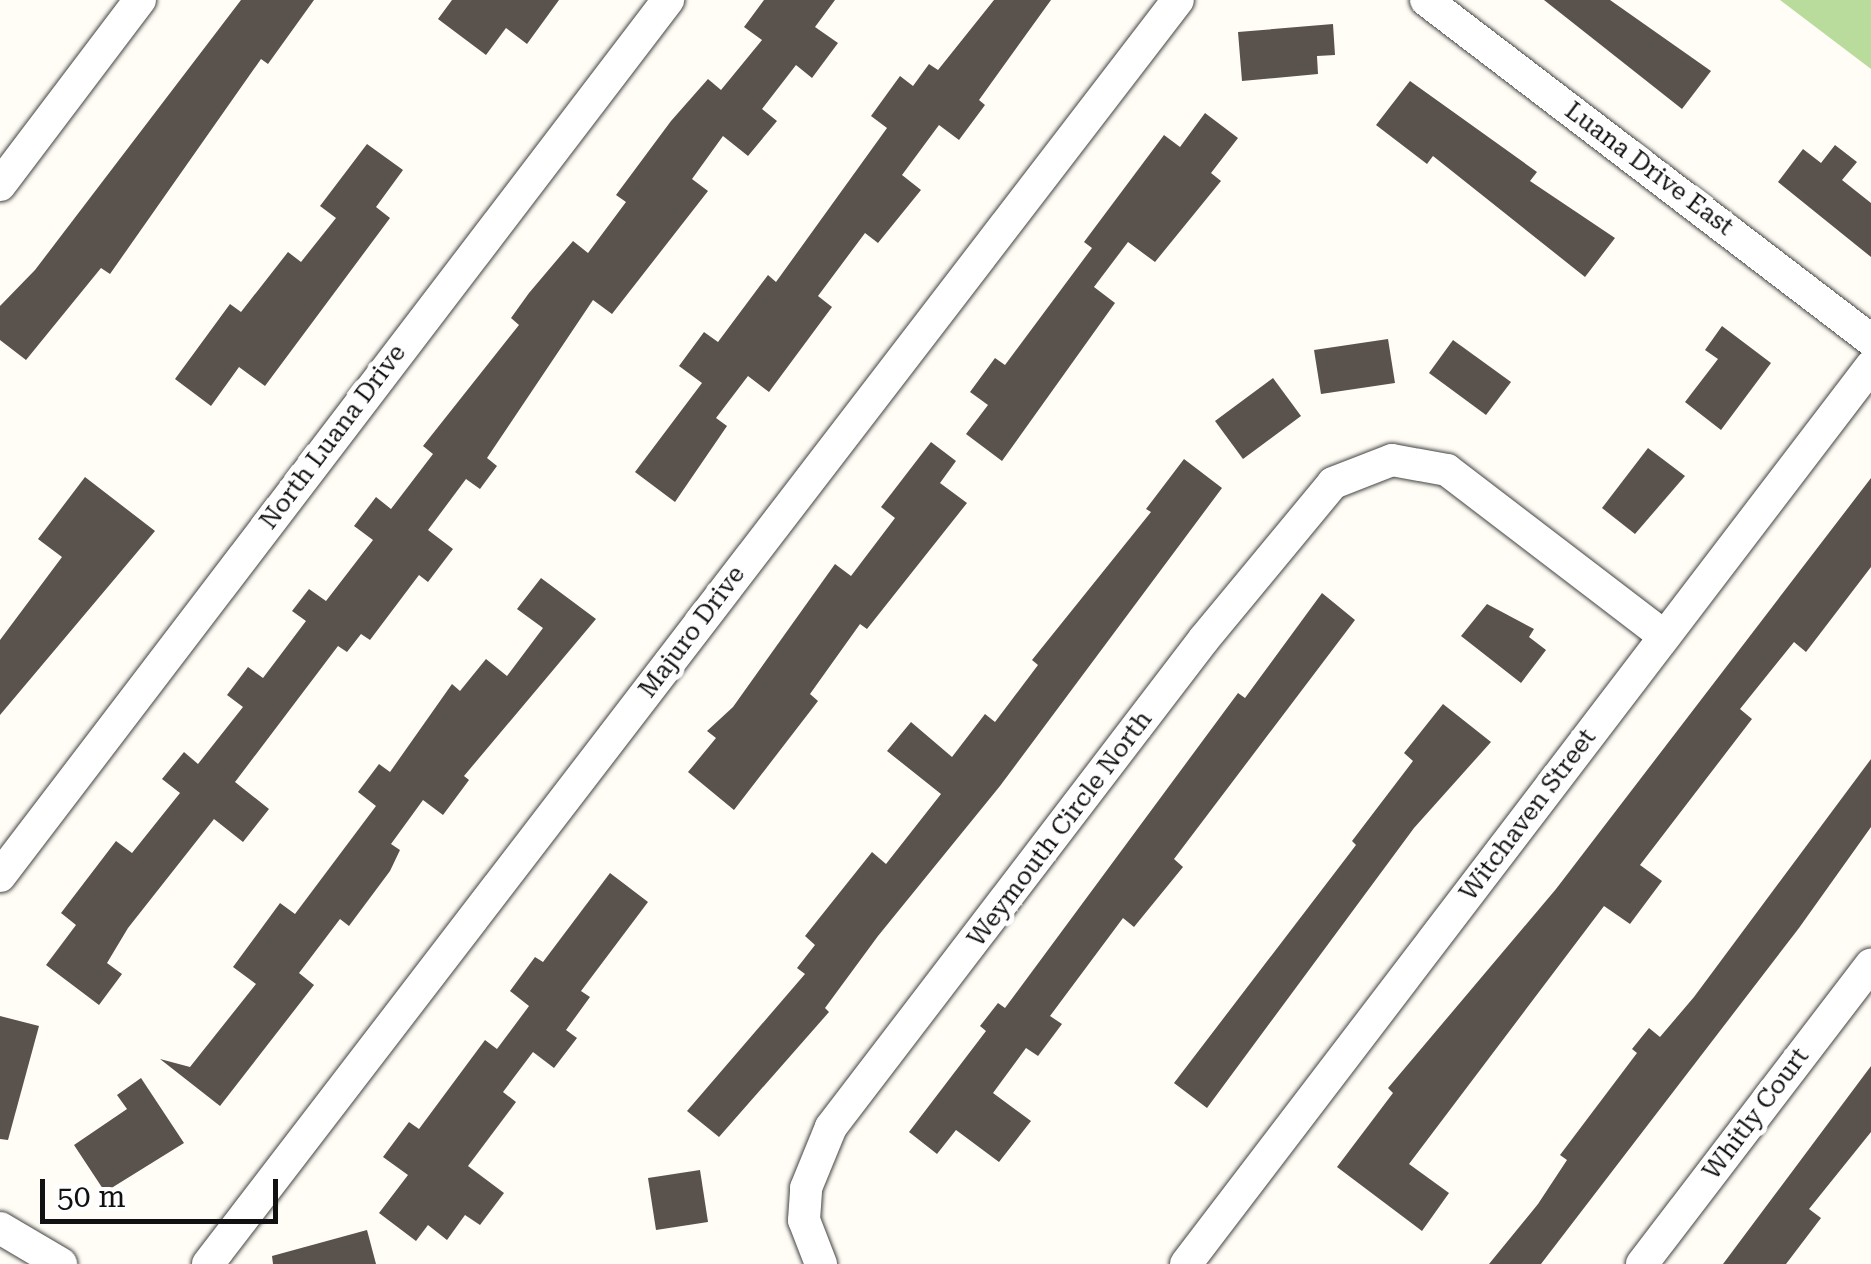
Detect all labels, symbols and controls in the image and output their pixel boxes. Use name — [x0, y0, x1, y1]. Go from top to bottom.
street label: Luana Drive East — [1559, 96, 1739, 242]
street label: North Luana Drive — [254, 339, 412, 535]
street label: Majuro Drive — [633, 560, 751, 704]
street label: Weymouth Circle North — [962, 705, 1158, 953]
street label: Witchaven Street — [1454, 723, 1602, 907]
street label: Whitly Court — [1697, 1042, 1815, 1186]
scale bar — [45, 1159, 282, 1221]
text: 50 m — [57, 1179, 126, 1214]

